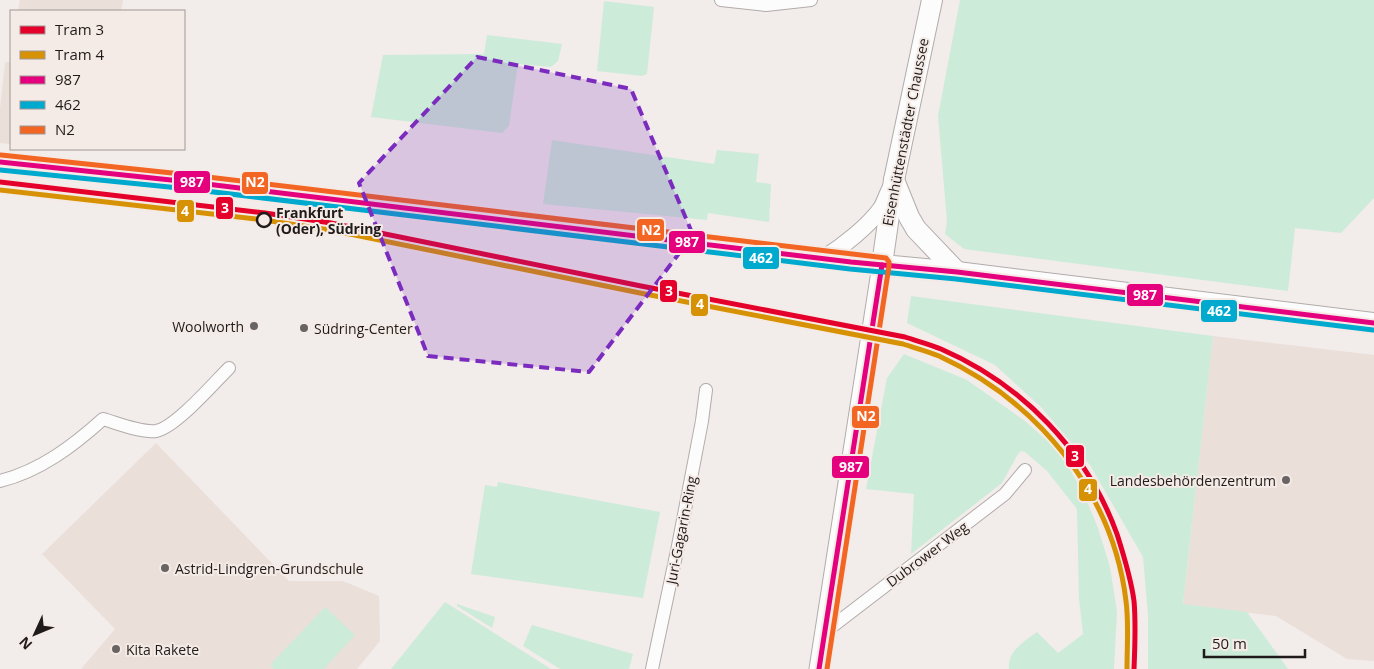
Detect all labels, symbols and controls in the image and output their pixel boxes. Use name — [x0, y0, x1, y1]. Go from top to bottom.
legend — [10, 10, 185, 150]
text: Tram 3 — [55, 19, 104, 39]
street label: Eisenhüttenstädter Chaussee — [877, 36, 933, 228]
text: Tram 4 — [55, 44, 105, 64]
text: 987 — [55, 69, 81, 89]
text: 462 — [55, 94, 81, 114]
text: N2 — [55, 119, 75, 139]
line badge: 987 — [173, 170, 211, 194]
line badge: N2 — [241, 171, 269, 195]
text: 987 — [180, 172, 204, 191]
text: N2 — [245, 172, 265, 191]
line badge: 3 — [215, 196, 234, 220]
text: 3 — [221, 198, 229, 217]
line badge: 4 — [176, 199, 195, 223]
text: 4 — [181, 201, 189, 220]
place label: Frankfurt (Oder), Südring — [276, 203, 381, 238]
marker: Frankfurt (Oder), Südring — [256, 212, 272, 228]
line badge: N2 — [636, 218, 665, 242]
text: N2 — [641, 220, 661, 239]
line badge: 987 — [668, 230, 706, 254]
text: 987 — [675, 232, 699, 251]
line badge: 462 — [742, 246, 780, 270]
text: 462 — [749, 248, 773, 267]
line badge: 3 — [659, 279, 678, 303]
text: 3 — [665, 281, 673, 300]
line badge: 987 — [1126, 283, 1164, 307]
text: 987 — [1133, 285, 1157, 304]
line badge: 4 — [690, 293, 709, 317]
text: 4 — [696, 294, 704, 313]
line badge: 462 — [1200, 299, 1238, 323]
text: 462 — [1207, 301, 1231, 320]
place label: Woolworth — [172, 317, 244, 336]
place label: Südring-Center — [314, 319, 413, 338]
marker: Woolworth — [248, 320, 260, 332]
marker: Südring-Center — [298, 322, 310, 334]
line badge: N2 — [851, 405, 880, 429]
text: N2 — [856, 406, 876, 425]
line badge: 3 — [1065, 444, 1085, 468]
text: 3 — [1071, 446, 1079, 465]
line badge: 987 — [831, 455, 870, 479]
text: 987 — [839, 457, 863, 476]
place label: Landesbehördenzentrum — [1110, 471, 1276, 490]
street label: Juri-Gagarin-Ring — [661, 474, 701, 588]
marker: Landesbehördenzentrum — [1280, 474, 1292, 486]
line badge: 4 — [1078, 478, 1098, 502]
text: 4 — [1084, 479, 1092, 498]
street label: Dubrower Weg — [882, 517, 972, 591]
place label: Astrid-Lindgren-Grundschule — [175, 559, 364, 578]
marker: Astrid-Lindgren-Grundschule — [159, 562, 171, 574]
north arrow — [10, 609, 60, 659]
scale bar — [1204, 626, 1305, 658]
text: N — [14, 633, 36, 654]
text: 50 m — [1212, 633, 1247, 653]
place label: Kita Rakete — [126, 640, 199, 659]
marker: Kita Rakete — [110, 643, 122, 655]

